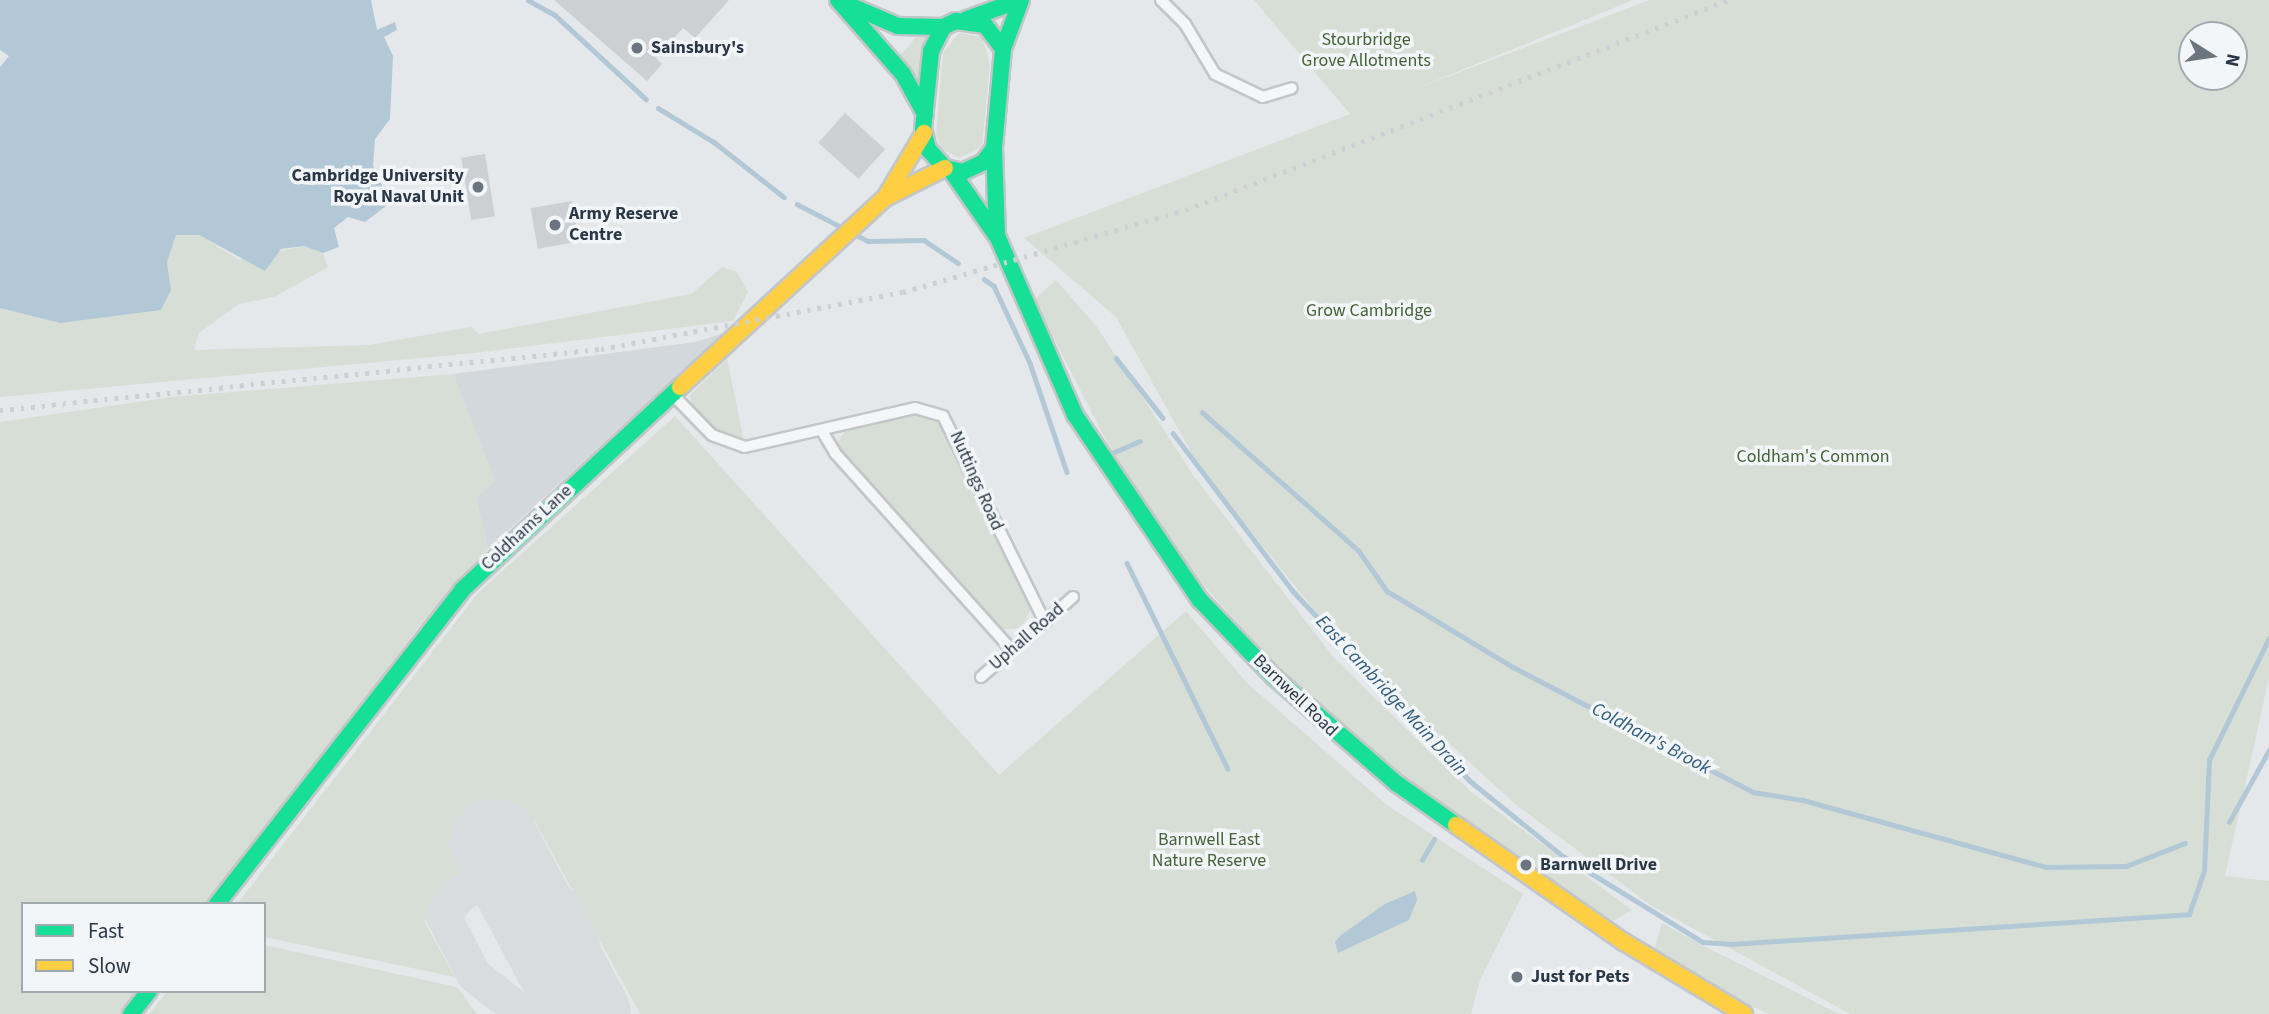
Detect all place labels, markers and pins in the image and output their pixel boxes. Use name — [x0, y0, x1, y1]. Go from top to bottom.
place label: Sainsbury's — [651, 37, 744, 59]
marker: Sainsbury's — [629, 40, 645, 56]
place label: Cambridge University Royal Naval Unit — [292, 166, 464, 208]
marker: Cambridge University Royal Naval Unit — [470, 179, 486, 195]
place label: Army Reserve Centre — [569, 204, 678, 246]
marker: Army Reserve Centre — [547, 217, 563, 233]
place label: Barnwell Drive — [1540, 854, 1657, 876]
marker: Barnwell Drive — [1518, 857, 1534, 873]
place label: Just for Pets — [1531, 966, 1629, 988]
marker: Just for Pets — [1509, 969, 1525, 985]

